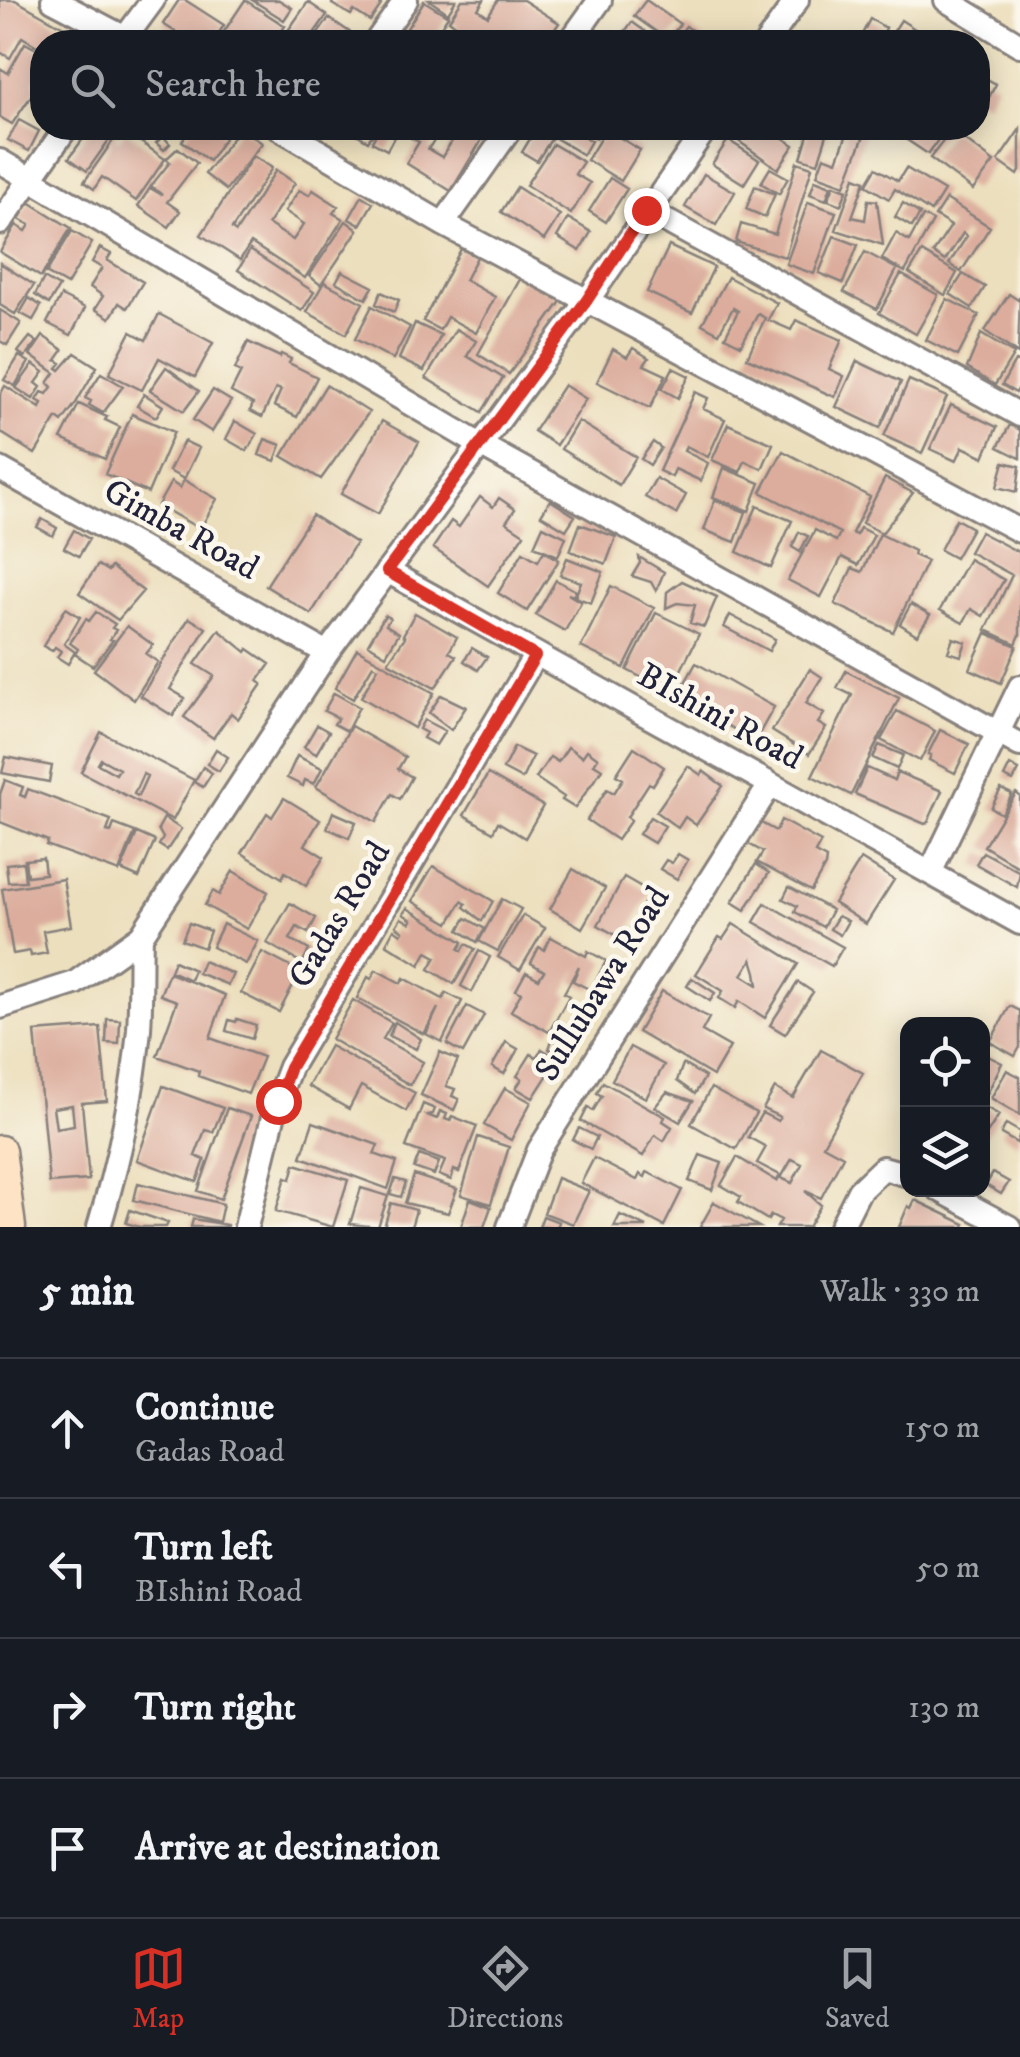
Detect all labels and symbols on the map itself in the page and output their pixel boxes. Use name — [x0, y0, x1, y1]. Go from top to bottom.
route end — [624, 188, 670, 234]
street label: Gimba Road — [96, 469, 267, 591]
street label: BIshini Road — [629, 653, 811, 781]
street label: Gadas Road — [279, 833, 401, 996]
street label: Sullubawa Road — [526, 878, 681, 1090]
route start — [256, 1079, 302, 1125]

